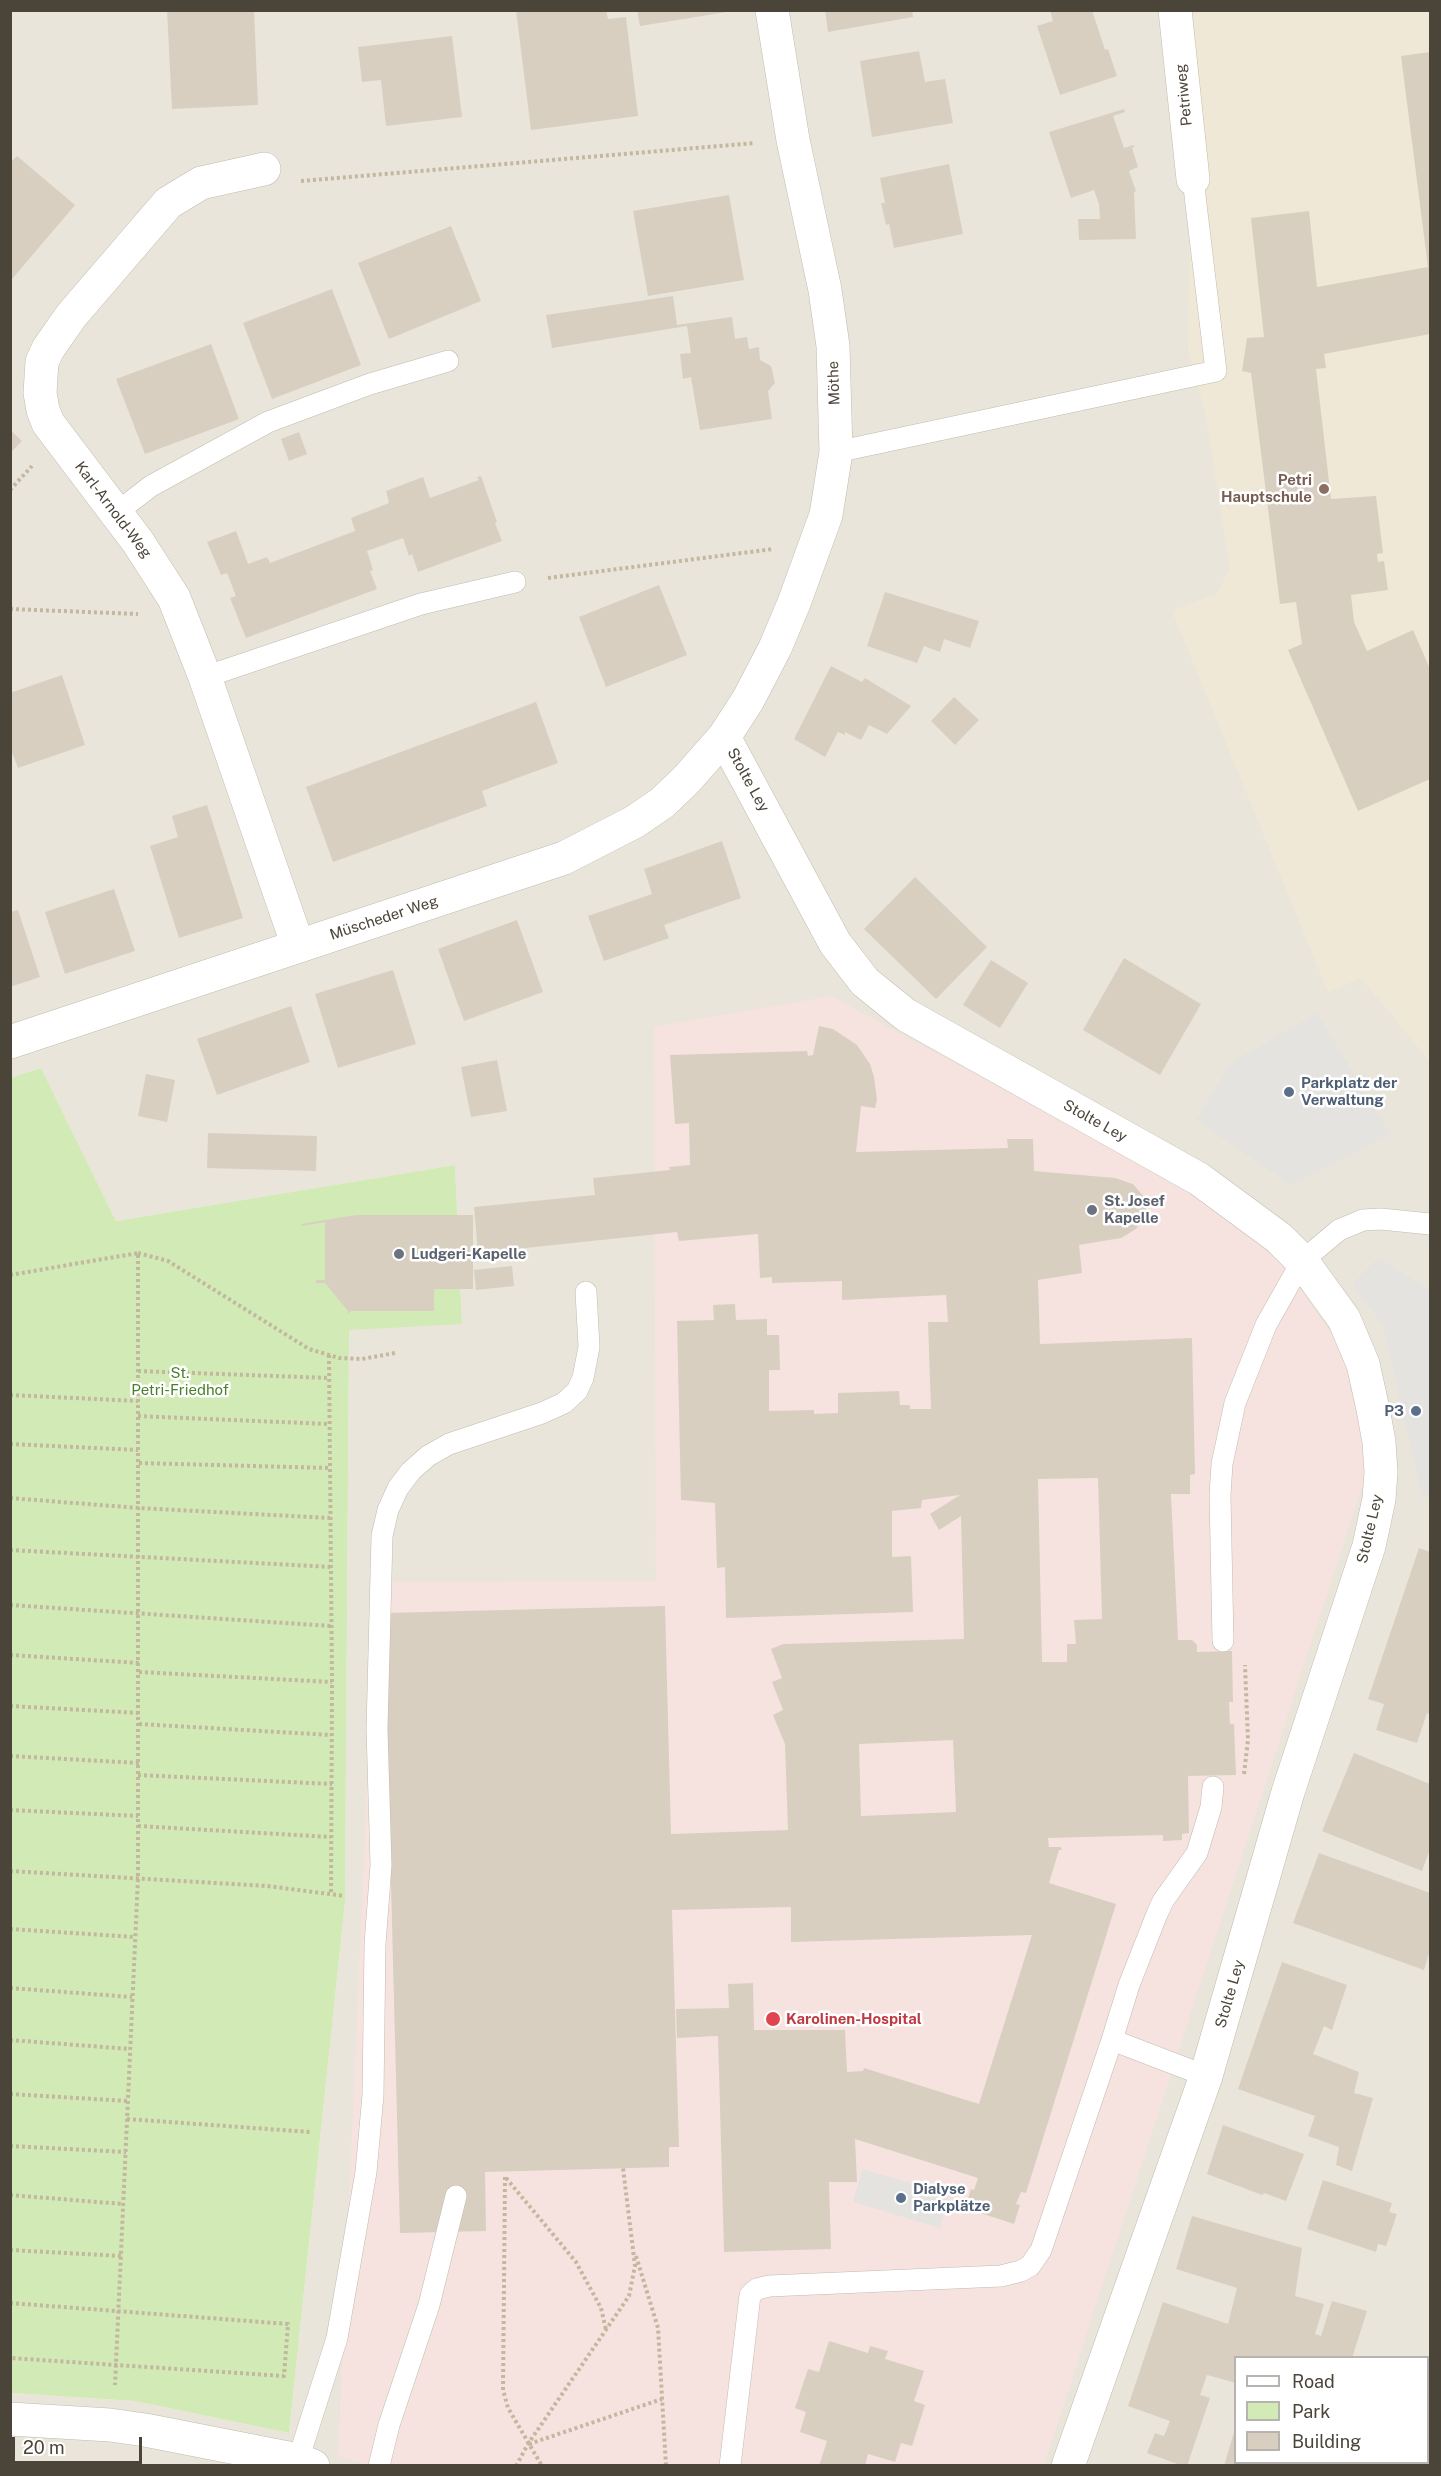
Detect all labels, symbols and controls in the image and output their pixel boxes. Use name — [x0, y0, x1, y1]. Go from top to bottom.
street label: Petriweg — [1172, 63, 1196, 127]
street label: Möthe — [824, 361, 844, 405]
street label: Karl-Arnold-Weg — [71, 458, 155, 562]
place label: Petri Hauptschule — [1221, 471, 1312, 506]
marker: Petri Hauptschule — [1317, 482, 1331, 496]
street label: Stolte Ley — [723, 745, 773, 815]
street label: Müscheder Weg — [327, 892, 441, 944]
place label: Parkplatz der Verwaltung — [1301, 1074, 1397, 1109]
marker: Parkplatz der Verwaltung — [1282, 1085, 1296, 1099]
street label: Stolte Ley — [1060, 1096, 1130, 1146]
place label: St. Josef Kapelle — [1104, 1192, 1165, 1227]
marker: St. Josef Kapelle — [1085, 1203, 1099, 1217]
place label: Ludgeri-Kapelle — [411, 1245, 526, 1263]
marker: Ludgeri-Kapelle — [392, 1247, 406, 1261]
park label: St. Petri-Friedhof — [131, 1364, 229, 1399]
place label: P3 — [1384, 1402, 1404, 1420]
marker: P3 — [1409, 1404, 1423, 1418]
street label: Stolte Ley — [1353, 1493, 1387, 1565]
street label: Stolte Ley — [1212, 1958, 1248, 2030]
marker: Karolinen-Hospital — [764, 2010, 782, 2028]
place label: Karolinen-Hospital — [786, 2010, 922, 2028]
place label: Dialyse Parkplätze — [913, 2180, 990, 2215]
marker: Dialyse Parkplätze — [894, 2191, 908, 2205]
legend — [1234, 2356, 1429, 2464]
text: Road — [1292, 2371, 1335, 2392]
text: Park — [1292, 2401, 1330, 2422]
scale bar — [15, 2425, 146, 2463]
text: Building — [1292, 2431, 1361, 2452]
text: 20 m — [23, 2437, 65, 2458]

